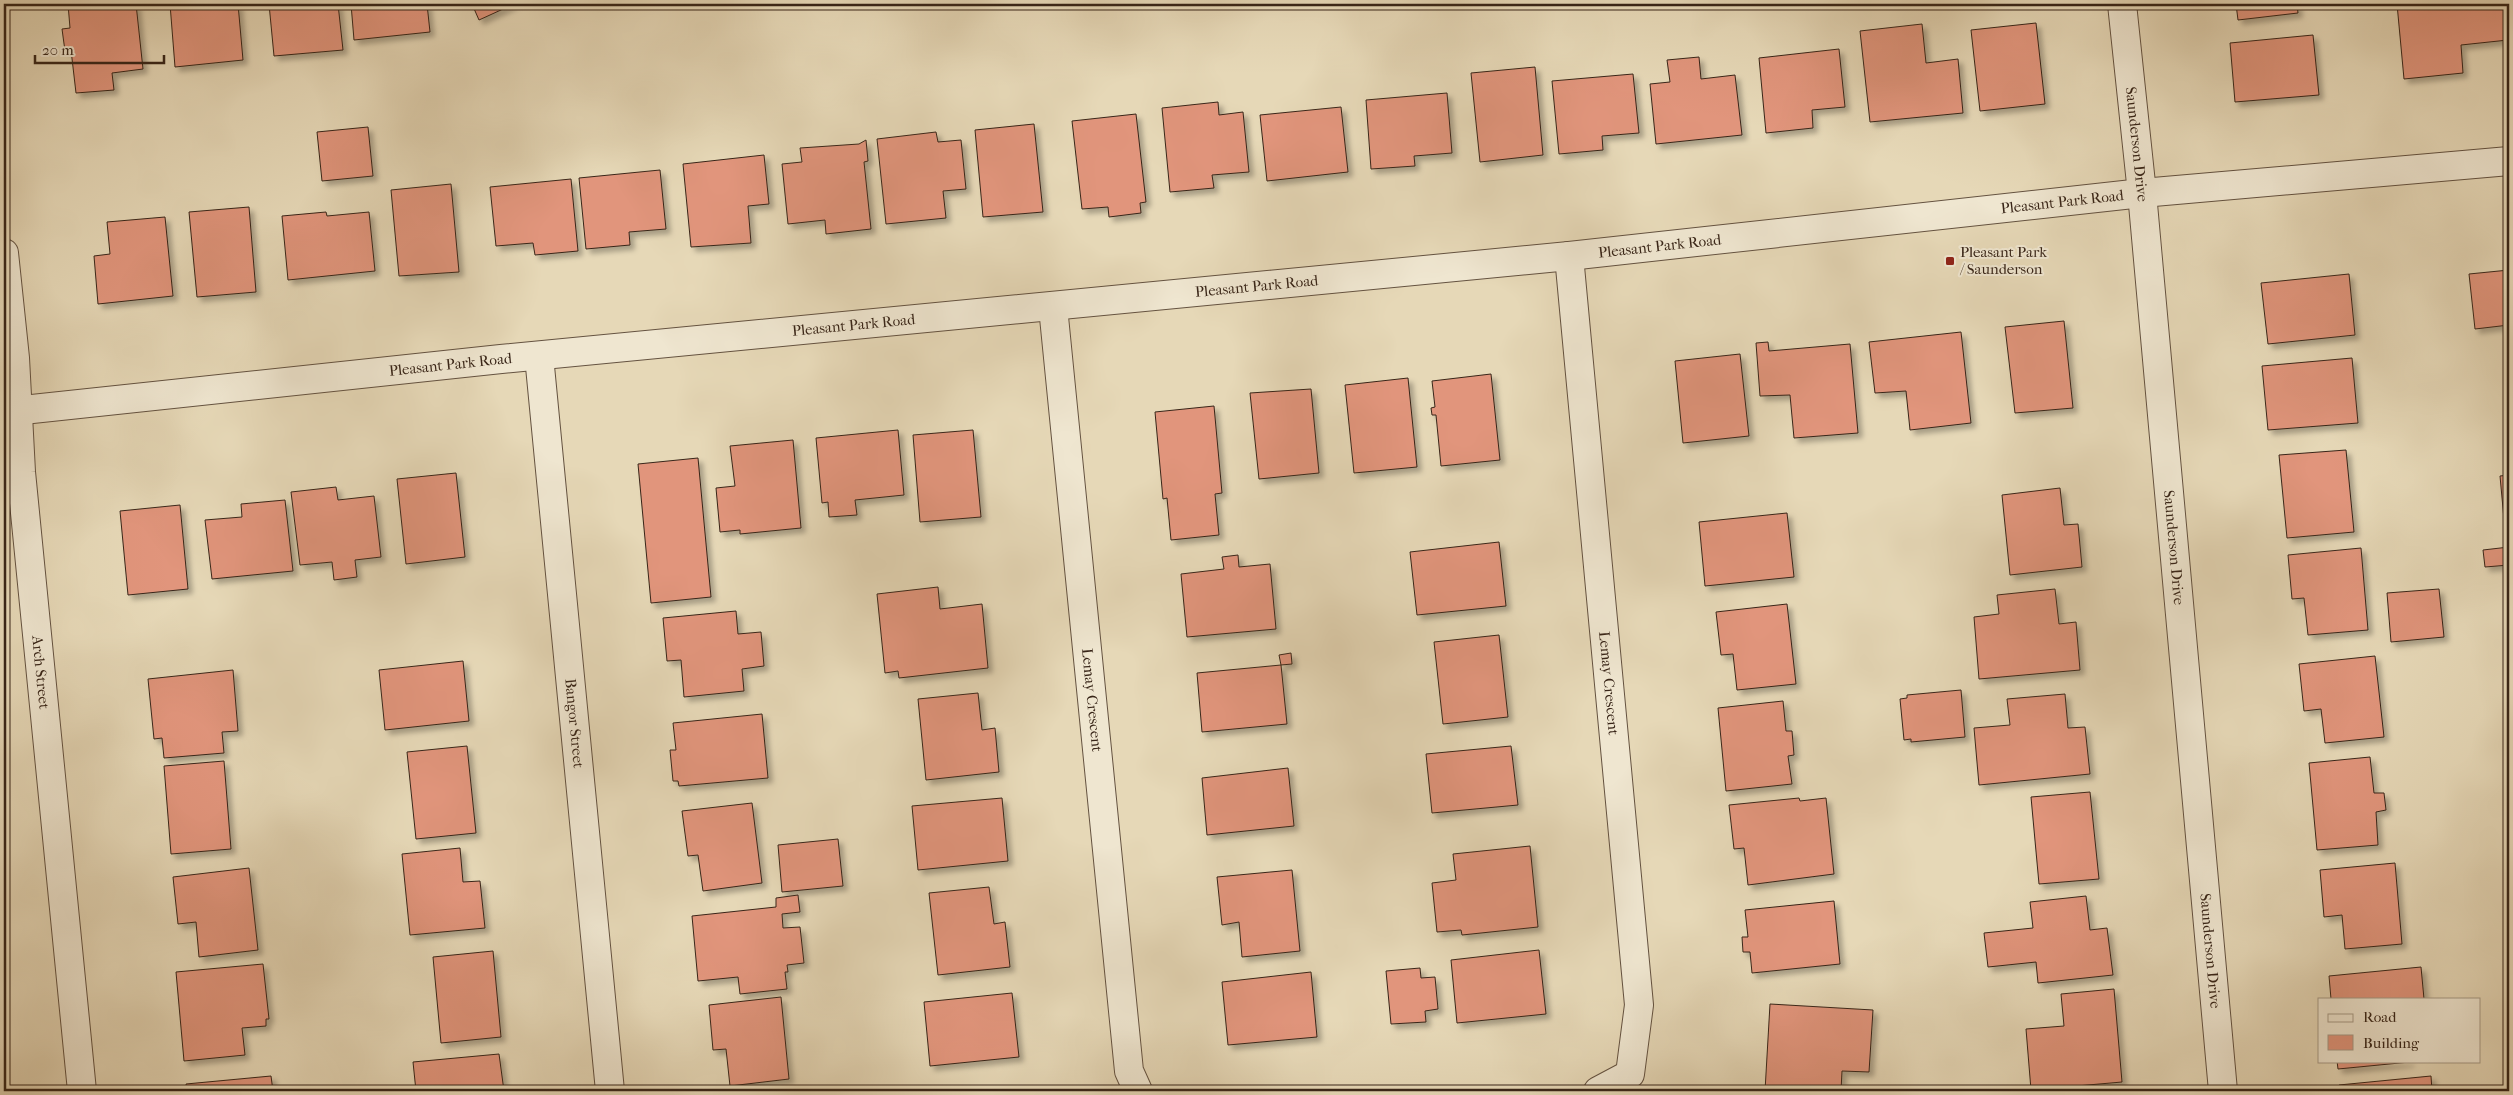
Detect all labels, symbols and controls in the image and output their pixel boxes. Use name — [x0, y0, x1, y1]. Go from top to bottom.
scale bar — [35, 32, 164, 64]
text: 20 m — [42, 41, 74, 59]
street label: Saunderson Drive — [2122, 86, 2152, 203]
street label: Pleasant Park Road — [2000, 186, 2126, 217]
street label: Pleasant Park Road — [1597, 230, 1723, 262]
place label: Pleasant Park / Saunderson — [1959, 243, 2047, 278]
marker: Pleasant Park / Saunderson — [1944, 255, 1956, 267]
street label: Pleasant Park Road — [1194, 271, 1320, 301]
street label: Pleasant Park Road — [791, 310, 917, 340]
street label: Pleasant Park Road — [388, 349, 514, 380]
street label: Saunderson Drive — [2160, 489, 2188, 606]
street label: Lemay Crescent — [1595, 630, 1623, 737]
street label: Arch Street — [28, 634, 53, 711]
street label: Lemay Crescent — [1078, 647, 1106, 753]
street label: Bangor Street — [561, 678, 588, 770]
street label: Saunderson Drive — [2196, 893, 2225, 1010]
legend — [2318, 998, 2480, 1062]
text: Road — [2363, 1008, 2397, 1026]
text: Building — [2363, 1034, 2420, 1052]

